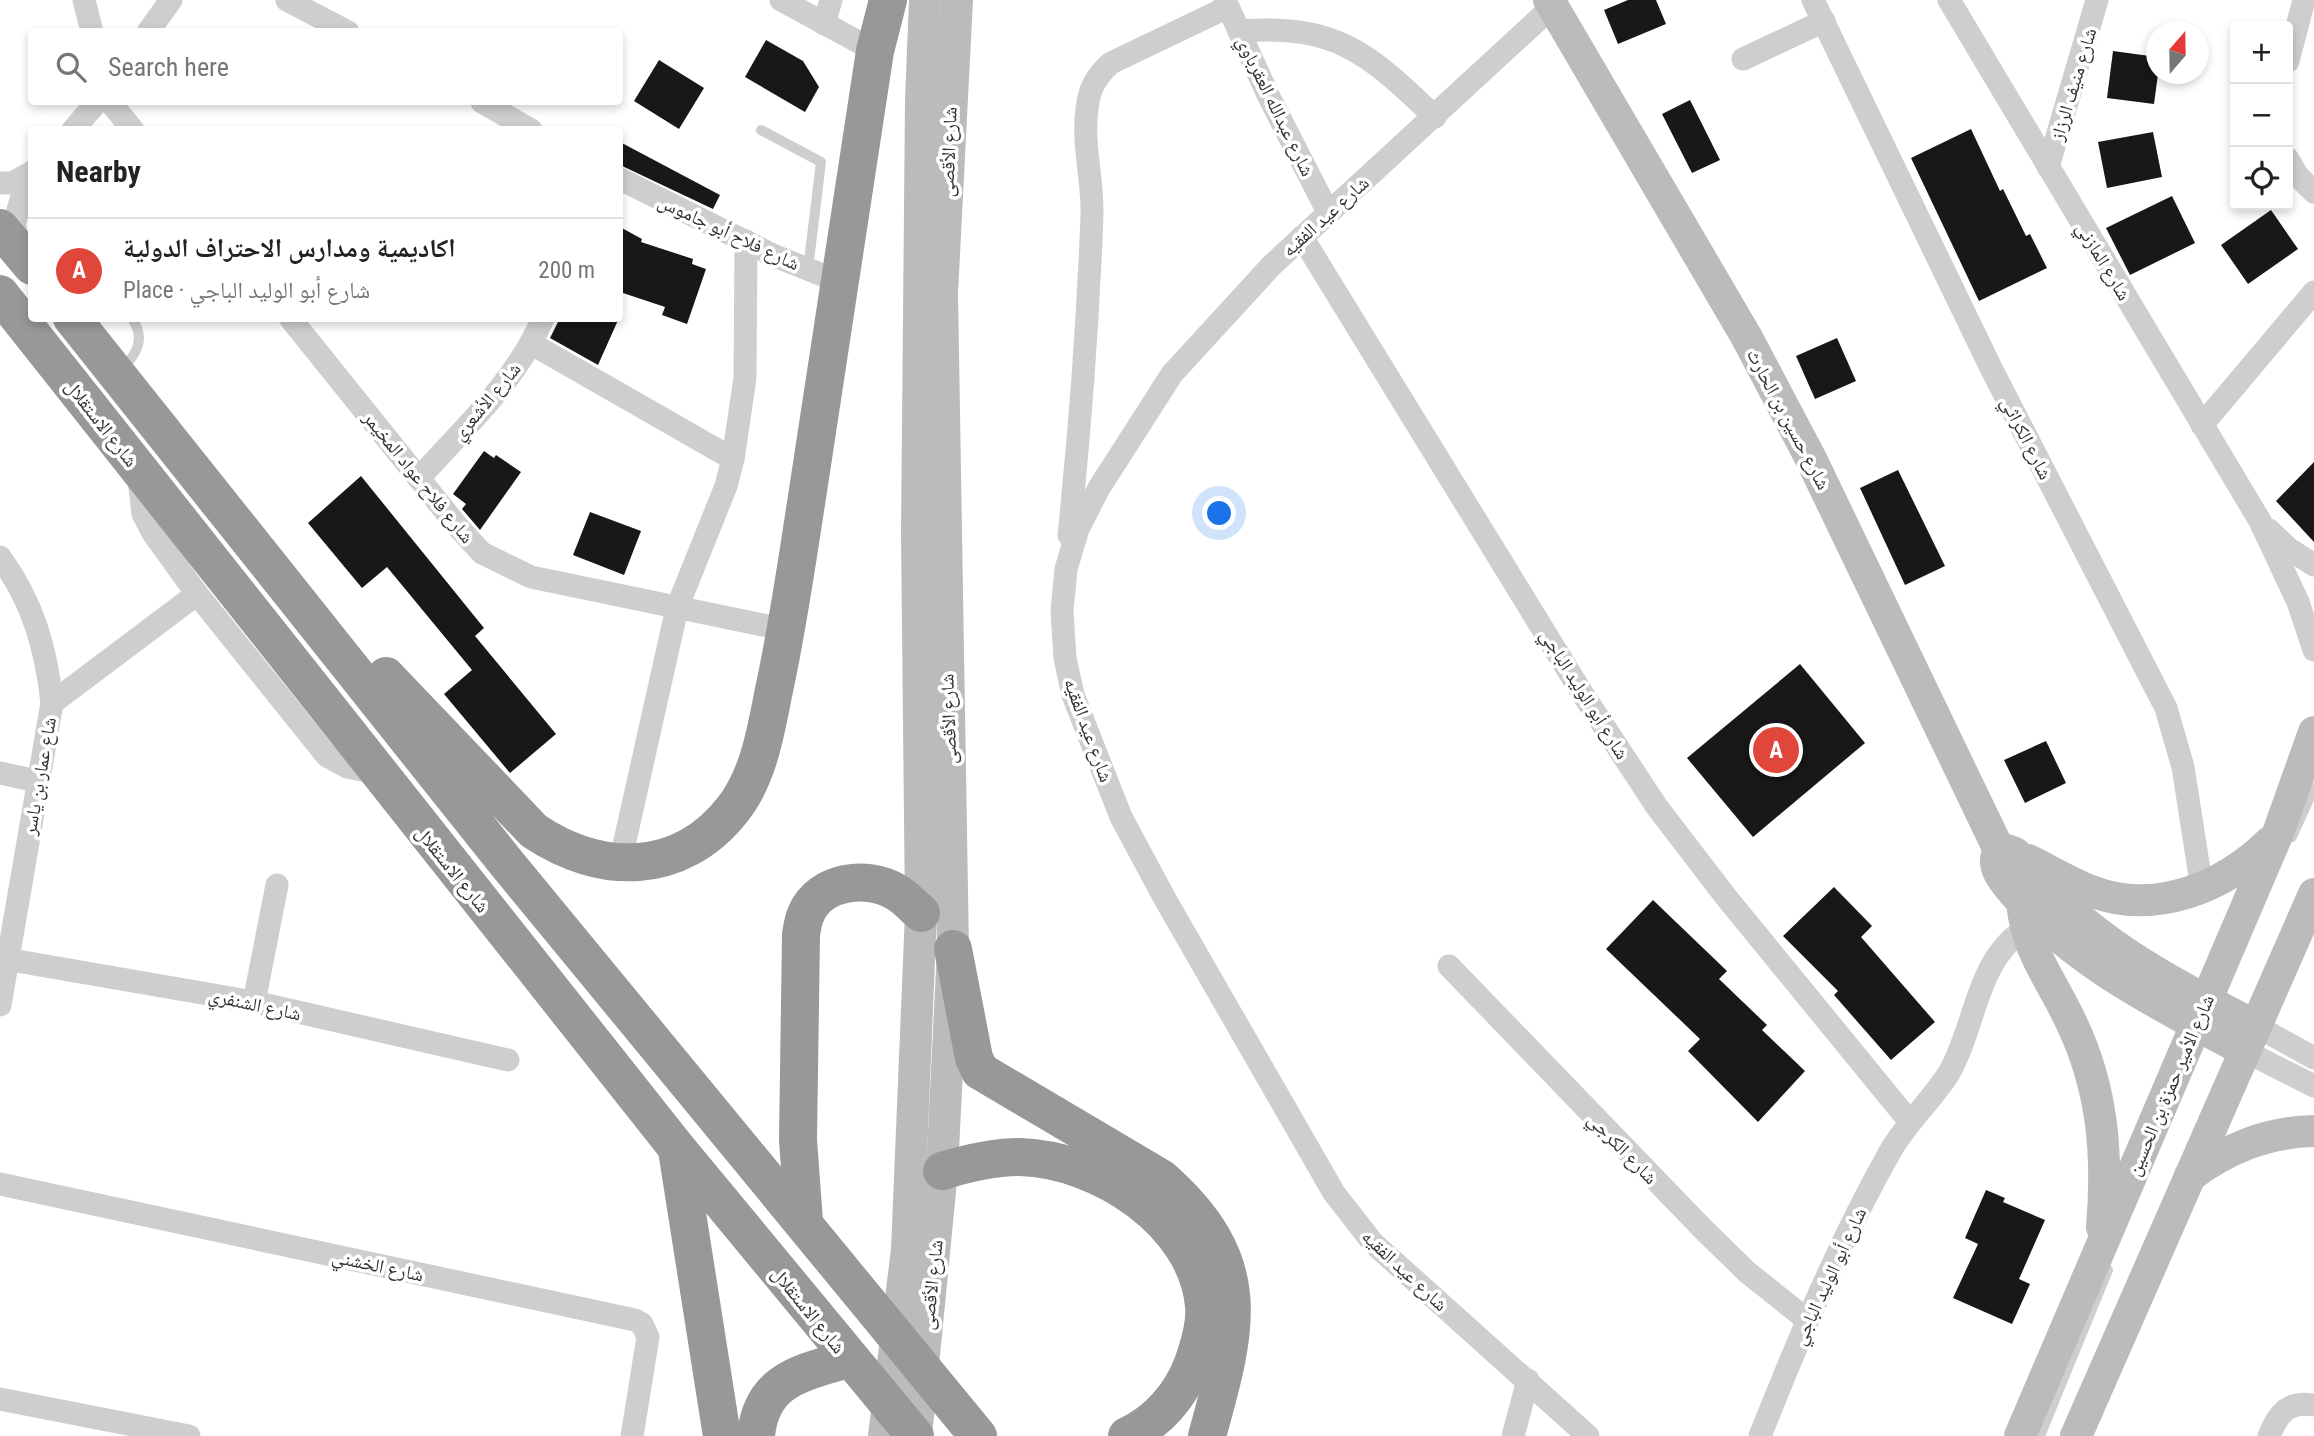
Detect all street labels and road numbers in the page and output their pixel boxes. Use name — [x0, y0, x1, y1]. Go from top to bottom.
street label: شارع منيف الرزاز — [2045, 25, 2102, 144]
street label: شارع عبدالله العقرباوي — [1228, 32, 1319, 182]
street label: شارع الأقصى — [935, 106, 962, 198]
street label: شارع عيد الفقيه — [1277, 171, 1374, 261]
street label: شارع فلاح أبو جاموس — [655, 190, 803, 275]
street label: شارع المازني — [2068, 218, 2136, 307]
street label: شارع حسين بن الحارث — [1742, 345, 1835, 494]
street label: شارع الأشعري — [447, 358, 529, 447]
street label: شارع الاستقلال — [60, 375, 143, 472]
street label: شارع الكراثي — [1993, 393, 2057, 485]
street label: شارع فلاح عواد المخيمر — [358, 406, 479, 548]
street label: شارع أبو الوليد الباجي — [1532, 625, 1634, 766]
street label: شارع الأقصى — [935, 673, 962, 765]
street label: شارع عيد الفقيه — [1059, 675, 1118, 785]
street label: شاع عمار بن ياسر — [18, 715, 61, 838]
street label: شارع الاستقلال — [411, 821, 494, 917]
street label: شارع الشنفري — [206, 983, 303, 1029]
street label: شارع الأمير حمزة بن الحسين — [2122, 991, 2219, 1179]
street label: شارع الكرجي — [1580, 1108, 1662, 1192]
street label: شارع أبو الوليد الباجي — [1788, 1204, 1875, 1350]
street label: شارع عيد الفقيه — [1357, 1225, 1452, 1316]
street label: شارع الأقصى — [915, 1239, 948, 1331]
street label: شارع الخشني — [329, 1245, 426, 1290]
street label: شارع الاستقلال — [767, 1262, 850, 1358]

